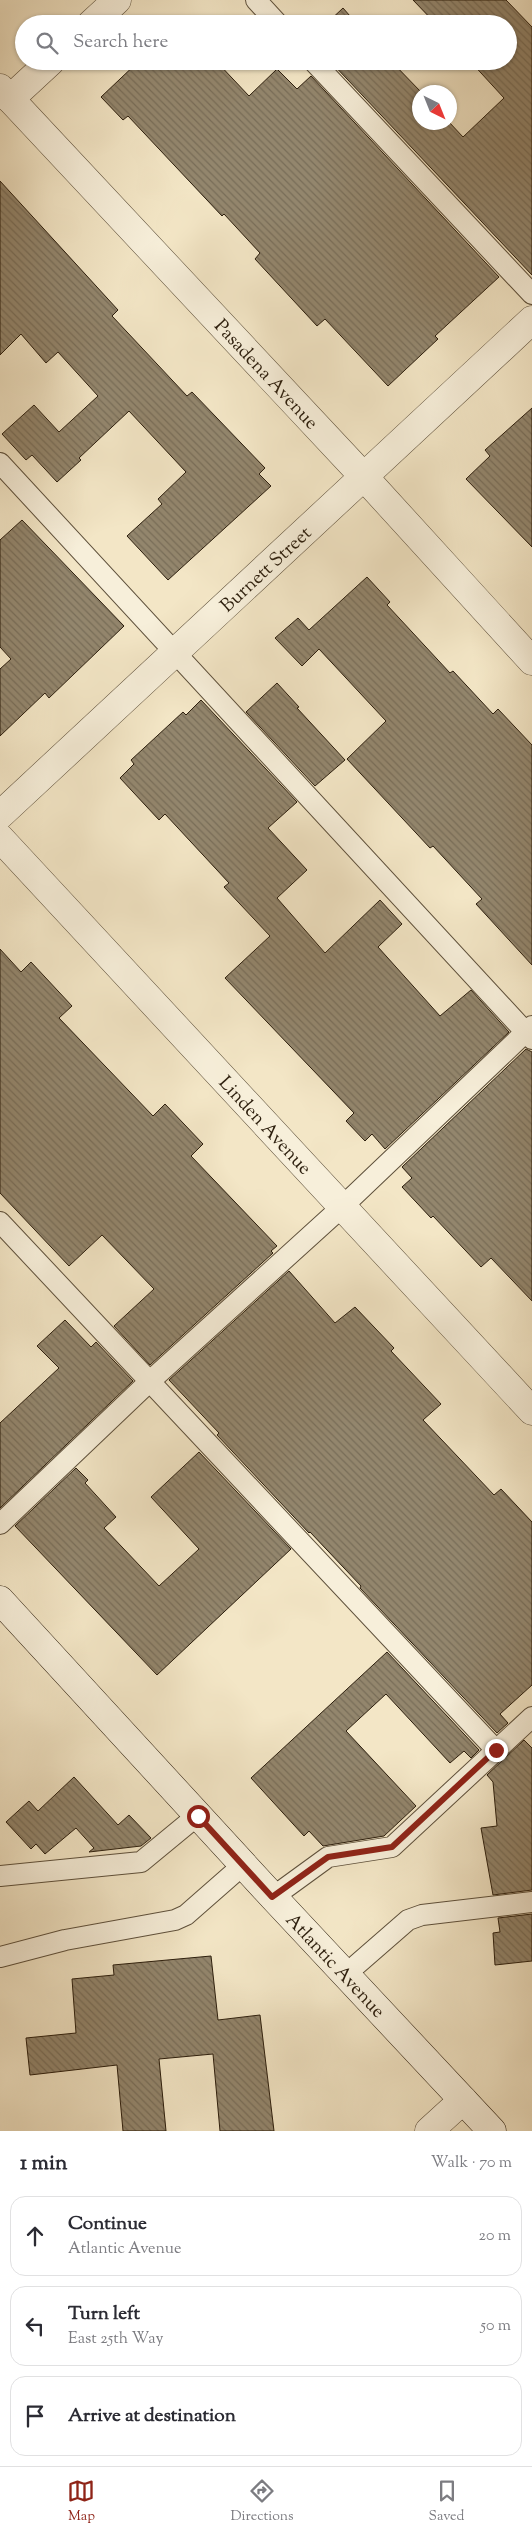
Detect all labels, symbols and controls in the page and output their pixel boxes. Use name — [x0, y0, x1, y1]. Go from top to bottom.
search box — [15, 15, 517, 70]
icon: search — [33, 29, 61, 57]
text: Search here — [73, 29, 168, 56]
north arrow — [412, 85, 457, 130]
street label: Pasadena Avenue — [207, 314, 324, 436]
street label: Burnett Street — [215, 520, 319, 620]
street label: Linden Avenue — [211, 1071, 317, 1182]
route end — [485, 1739, 508, 1762]
route start — [187, 1805, 210, 1828]
street label: Atlantic Avenue — [279, 1908, 390, 2025]
text: 1 min — [20, 2149, 67, 2179]
text: Walk · 70 m — [431, 2152, 512, 2175]
text: Continue — [68, 2211, 147, 2238]
icon: ahead — [21, 2222, 49, 2250]
text: 20 m — [478, 2225, 511, 2248]
text: Atlantic Avenue — [68, 2238, 181, 2261]
text: Turn left — [68, 2301, 140, 2328]
icon: left — [21, 2312, 49, 2340]
text: 50 m — [480, 2315, 511, 2338]
text: East 25th Way — [68, 2328, 163, 2351]
icon: arrive — [21, 2402, 49, 2430]
text: Arrive at destination — [68, 2403, 236, 2430]
tab: Map — [67, 2477, 95, 2527]
tab: Directions — [230, 2477, 294, 2527]
tab: Saved — [429, 2477, 464, 2527]

